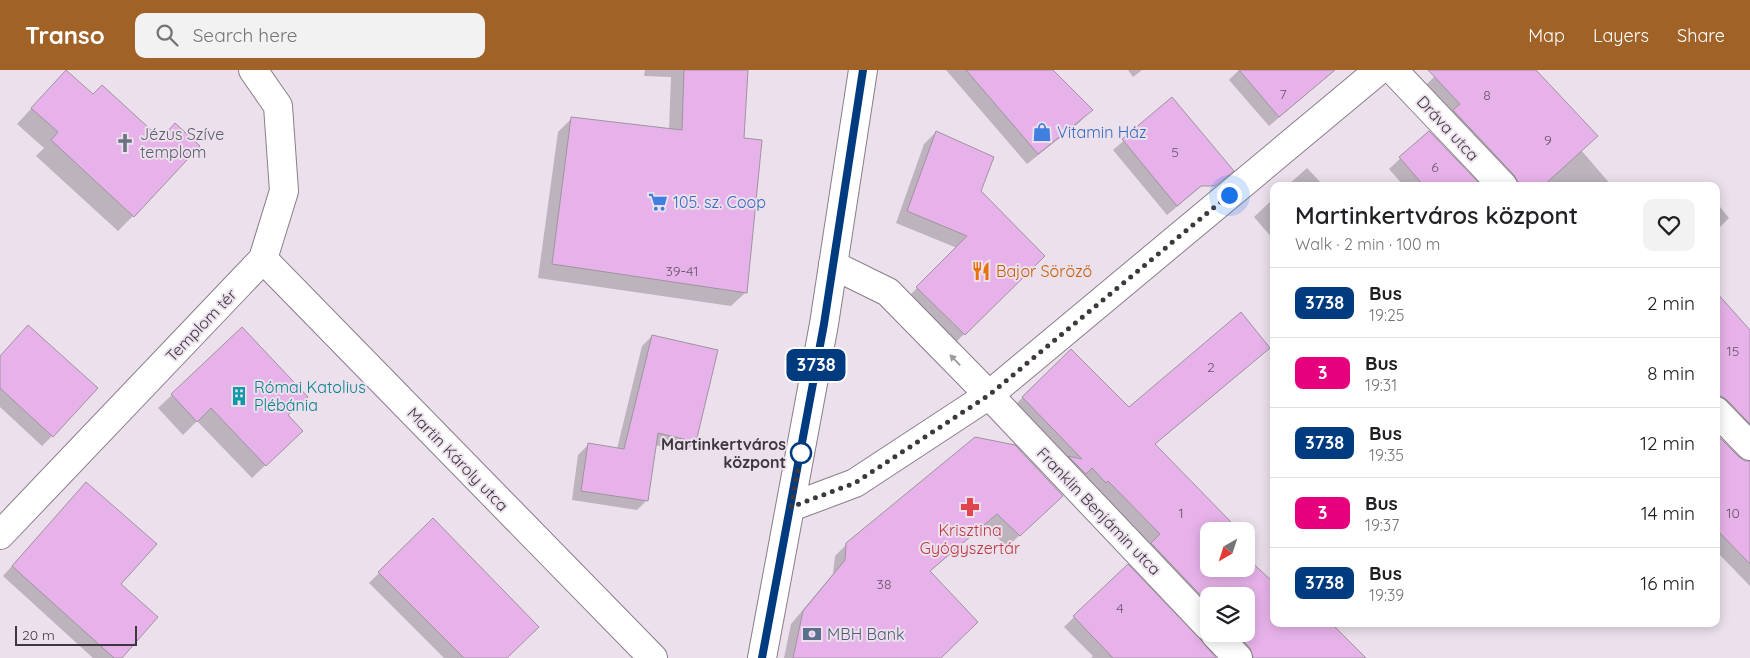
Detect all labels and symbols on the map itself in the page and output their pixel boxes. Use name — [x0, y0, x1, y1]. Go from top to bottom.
house number: 7 — [1279, 85, 1287, 103]
house number: 8 — [1483, 86, 1491, 104]
street label: Dráva utca — [1413, 91, 1483, 165]
shop icon: Vitamin Ház — [1031, 121, 1053, 143]
place label: Vitamin Ház — [1057, 122, 1147, 142]
place label: Jézus Szíve templom — [140, 124, 224, 162]
house number: 9 — [1544, 131, 1552, 149]
church icon: Jézus Szíve templom — [114, 132, 136, 154]
house number: 5 — [1171, 143, 1179, 161]
house number: 6 — [1431, 158, 1439, 176]
your location — [1217, 183, 1242, 208]
supermarket icon: 105. sz. Coop — [647, 191, 669, 213]
place label: 105. sz. Coop — [673, 192, 766, 212]
restaurant icon: Bajor Söröző — [970, 260, 992, 282]
place label: Bajor Söröző — [996, 261, 1092, 281]
house number: 39-41 — [665, 262, 699, 280]
street label: Templom tér — [161, 284, 241, 366]
house number: 15 — [1727, 342, 1739, 360]
line badge: 3738 — [781, 349, 851, 381]
one-way arrow — [949, 354, 961, 366]
house number: 2 — [1207, 358, 1215, 376]
place label: Római Katolius Plébánia — [254, 377, 366, 415]
building icon: Római Katolius Plébánia — [228, 385, 250, 407]
street label: Martin Károly utca — [403, 403, 513, 515]
place label: Martinkertváros központ — [661, 434, 786, 472]
marker: Martinkertváros központ — [790, 442, 812, 464]
street label: Franklin Benjámin utca — [1033, 443, 1165, 579]
pharmacy icon: Krisztina Gyógyszertár — [959, 496, 981, 518]
house number: 1 — [1178, 504, 1184, 522]
house number: 10 — [1726, 504, 1740, 522]
place label: Krisztina Gyógyszertár — [920, 520, 1020, 558]
north arrow — [1200, 522, 1255, 578]
house number: 38 — [877, 575, 891, 593]
house number: 4 — [1116, 599, 1124, 617]
scale bar — [15, 623, 138, 646]
bank icon: MBH Bank — [801, 623, 823, 645]
place label: MBH Bank — [827, 624, 904, 644]

